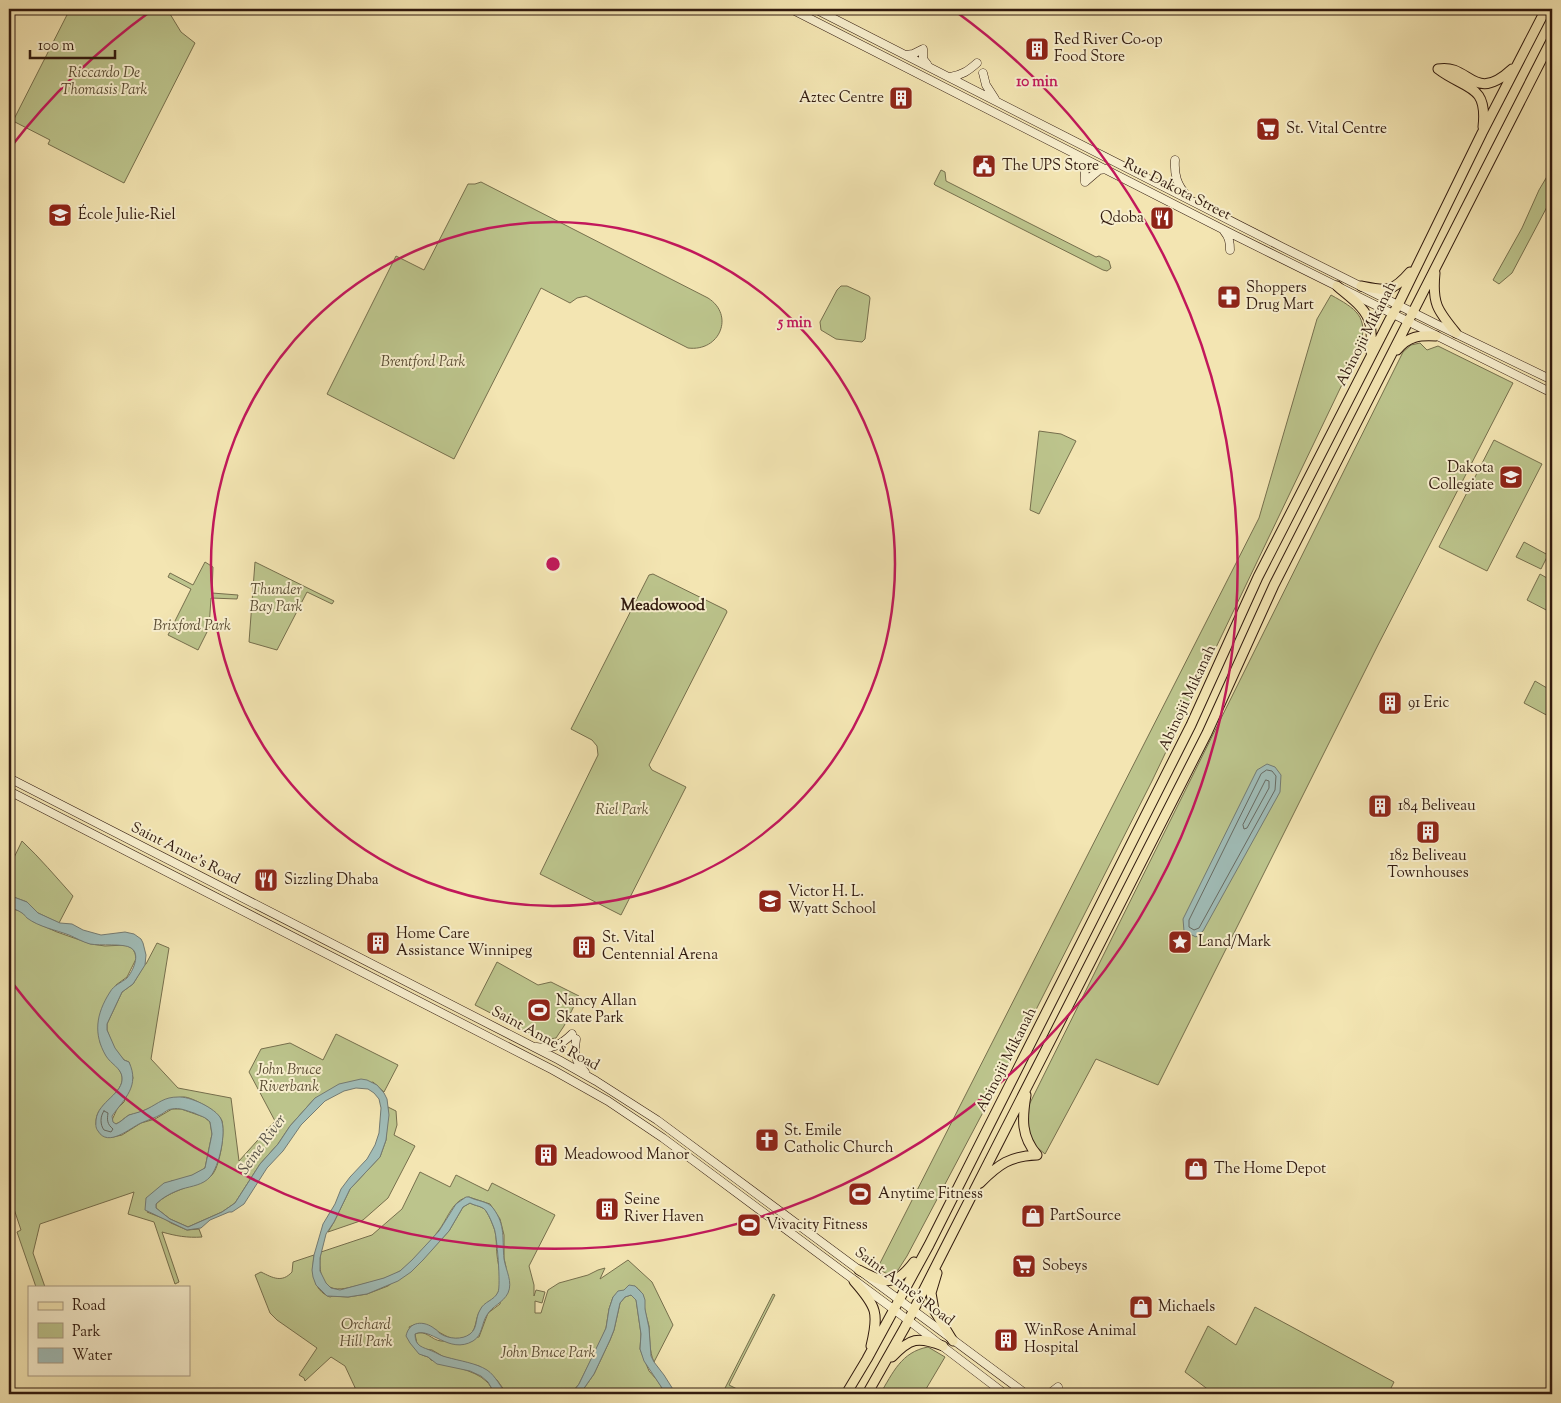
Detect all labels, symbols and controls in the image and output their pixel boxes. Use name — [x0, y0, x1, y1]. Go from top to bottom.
scale bar — [30, 28, 115, 60]
place label: Red River Co-op Food Store — [1054, 30, 1163, 68]
text: 100 m — [38, 36, 75, 57]
building icon: Red River Co-op Food Store — [1024, 36, 1050, 62]
park label: Riccardo De Thomasis Park — [61, 63, 148, 101]
text: 10 min — [1016, 72, 1058, 93]
building icon: Aztec Centre — [888, 85, 914, 111]
place label: Aztec Centre — [799, 88, 884, 109]
supermarket icon: St. Vital Centre — [1255, 116, 1281, 142]
place label: St. Vital Centre — [1286, 119, 1387, 140]
public building icon: The UPS Store — [971, 153, 997, 179]
street label: Rue Dakota Street — [1120, 154, 1234, 226]
place label: The UPS Store — [1002, 156, 1099, 177]
school or university icon: École Julie-Riel — [47, 202, 73, 228]
place label: École Julie-Riel — [78, 204, 176, 226]
restaurant icon: Qdoba — [1149, 205, 1175, 231]
place label: Qdoba — [1100, 208, 1144, 229]
place label: Shoppers Drug Mart — [1246, 278, 1314, 316]
street label: Abinojii Mikanah — [1332, 278, 1403, 390]
pharmacy icon: Shoppers Drug Mart — [1216, 284, 1242, 310]
text: 5 min — [777, 313, 812, 334]
park label: Brentford Park — [381, 352, 465, 373]
place label: Dakota Collegiate — [1429, 458, 1494, 496]
school or university icon: Dakota Collegiate — [1498, 464, 1524, 490]
centre of rings — [544, 555, 562, 573]
park label: Thunder Bay Park — [250, 580, 303, 618]
district label: Meadowood — [621, 595, 706, 618]
park label: Brixford Park — [153, 616, 231, 637]
street label: Abinojii Mikanah — [1154, 641, 1222, 755]
building icon: 91 Eric — [1377, 690, 1403, 716]
place label: 91 Eric — [1408, 693, 1449, 714]
building icon: 184 Beliveau — [1367, 793, 1393, 819]
place label: 184 Beliveau — [1398, 796, 1476, 817]
park label: Riel Park — [596, 800, 649, 821]
street label: Saint Anne's Road — [127, 817, 244, 891]
building icon: 182 Beliveau Townhouses — [1415, 819, 1441, 845]
place label: 182 Beliveau Townhouses — [1387, 846, 1469, 884]
restaurant icon: Sizzling Dhaba — [253, 867, 279, 893]
place label: Sizzling Dhaba — [284, 870, 379, 891]
place label: Victor H. L. Wyatt School — [788, 882, 876, 920]
school or university icon: Victor H. L. Wyatt School — [757, 888, 783, 914]
place label: Home Care Assistance Winnipeg — [396, 924, 532, 962]
place label: St. Vital Centennial Arena — [602, 928, 718, 966]
place icon: Land/Mark — [1167, 929, 1193, 955]
building icon: Home Care Assistance Winnipeg — [365, 930, 391, 956]
place label: Land/Mark — [1198, 932, 1271, 953]
building icon: St. Vital Centennial Arena — [571, 934, 597, 960]
place label: Nancy Allan Skate Park — [556, 991, 637, 1029]
sports icon: Nancy Allan Skate Park — [526, 997, 552, 1023]
street label: Saint Anne's Road — [487, 1002, 603, 1077]
street label: Abinojii Mikanah — [972, 1004, 1043, 1116]
park label: John Bruce Riverbank — [256, 1060, 321, 1098]
water label: Seine River — [233, 1110, 293, 1180]
place label: St. Emile Catholic Church — [784, 1121, 894, 1159]
church icon: St. Emile Catholic Church — [754, 1127, 780, 1153]
building icon: Meadowood Manor — [533, 1142, 559, 1168]
place label: Meadowood Manor — [564, 1145, 690, 1166]
shop icon: The Home Depot — [1183, 1156, 1209, 1182]
place label: The Home Depot — [1214, 1159, 1326, 1180]
sports icon: Anytime Fitness — [847, 1181, 873, 1207]
place label: Anytime Fitness — [878, 1184, 983, 1205]
place label: Seine River Haven — [624, 1190, 704, 1228]
building icon: Seine River Haven — [594, 1196, 620, 1222]
shop icon: PartSource — [1020, 1203, 1046, 1229]
place label: PartSource — [1050, 1206, 1121, 1227]
sports icon: Vivacity Fitness — [736, 1212, 762, 1238]
place label: Vivacity Fitness — [766, 1215, 868, 1236]
street label: Saint Anne's Road — [850, 1243, 959, 1332]
supermarket icon: Sobeys — [1011, 1253, 1037, 1279]
place label: Sobeys — [1042, 1256, 1087, 1277]
legend — [28, 1286, 190, 1376]
shop icon: Michaels — [1128, 1294, 1154, 1320]
text: Road — [72, 1296, 106, 1317]
place label: Michaels — [1158, 1297, 1215, 1318]
park label: Orchard Hill Park — [340, 1315, 393, 1353]
place label: WinRose Animal Hospital — [1024, 1321, 1136, 1359]
text: Park — [72, 1322, 101, 1343]
building icon: WinRose Animal Hospital — [993, 1327, 1019, 1353]
park label: John Bruce Park — [500, 1343, 595, 1364]
text: Water — [72, 1346, 113, 1367]

